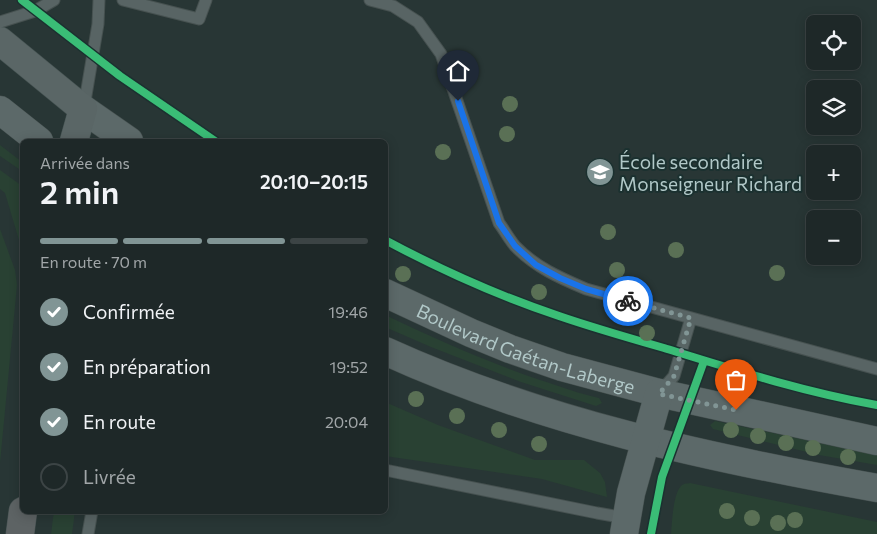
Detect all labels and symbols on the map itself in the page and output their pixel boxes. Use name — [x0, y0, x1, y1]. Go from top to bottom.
pin — [437, 50, 479, 101]
place label: École secondaire Monseigneur Richard — [619, 150, 802, 195]
school or university icon: École secondaire Monseigneur Richard — [585, 157, 615, 187]
courier — [603, 276, 653, 326]
street label: Boulevard Gaétan-Laberge — [413, 298, 638, 398]
pin — [715, 359, 757, 410]

